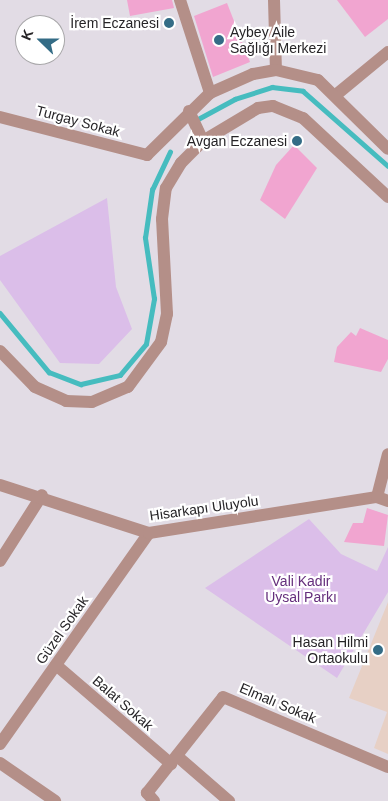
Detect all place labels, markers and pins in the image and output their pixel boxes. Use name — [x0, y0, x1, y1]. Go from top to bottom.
place label: İrem Eczanesi — [70, 15, 159, 31]
marker: İrem Eczanesi — [163, 17, 175, 29]
place label: Aybey Aile Sağlığı Merkezi — [230, 24, 326, 56]
marker: Aybey Aile Sağlığı Merkezi — [212, 33, 226, 47]
place label: Avgan Eczanesi — [187, 133, 287, 149]
marker: Avgan Eczanesi — [291, 135, 303, 147]
place label: Hasan Hilmi Ortaokulu — [293, 634, 368, 666]
marker: Hasan Hilmi Ortaokulu — [372, 644, 384, 656]

